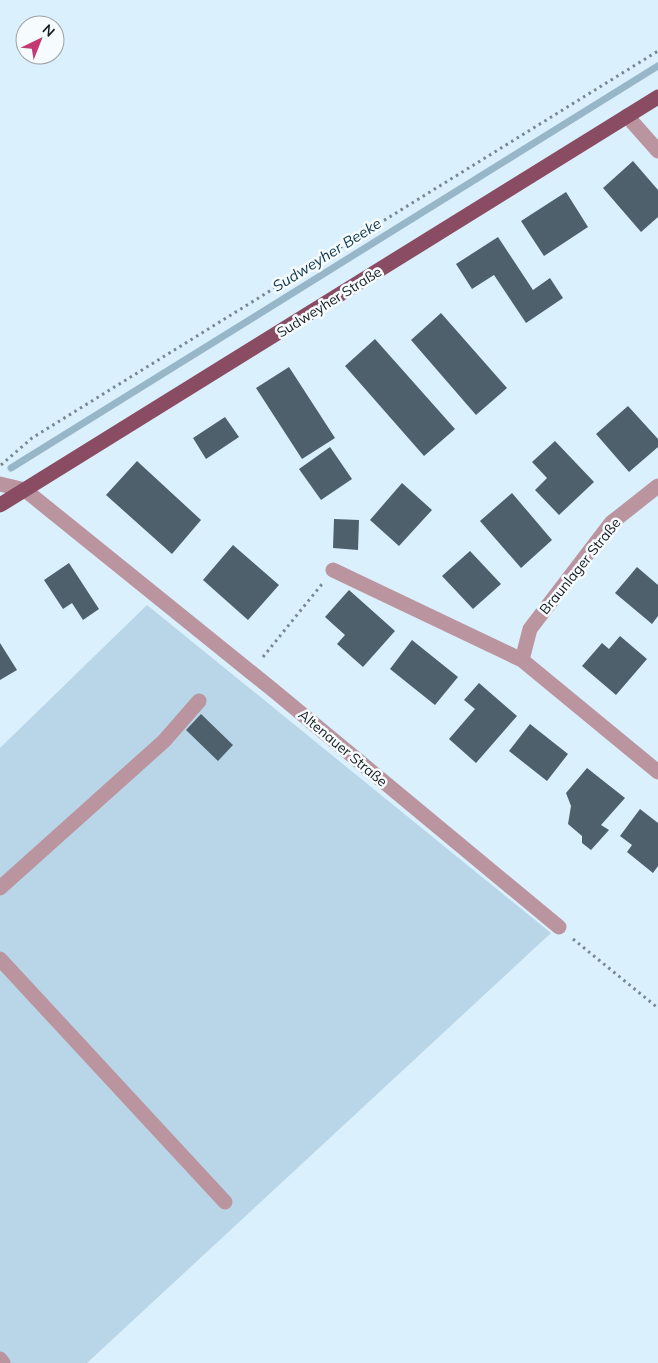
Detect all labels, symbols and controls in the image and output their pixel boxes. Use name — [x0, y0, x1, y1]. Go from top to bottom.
north arrow — [15, 15, 65, 65]
text: N — [39, 20, 59, 41]
water label: Sudweyher Beeke — [269, 214, 385, 296]
street label: Sudweyher Straße — [273, 262, 385, 342]
street label: Braunlager Straße — [535, 514, 625, 618]
street label: Altenauer Straße — [295, 706, 391, 790]

